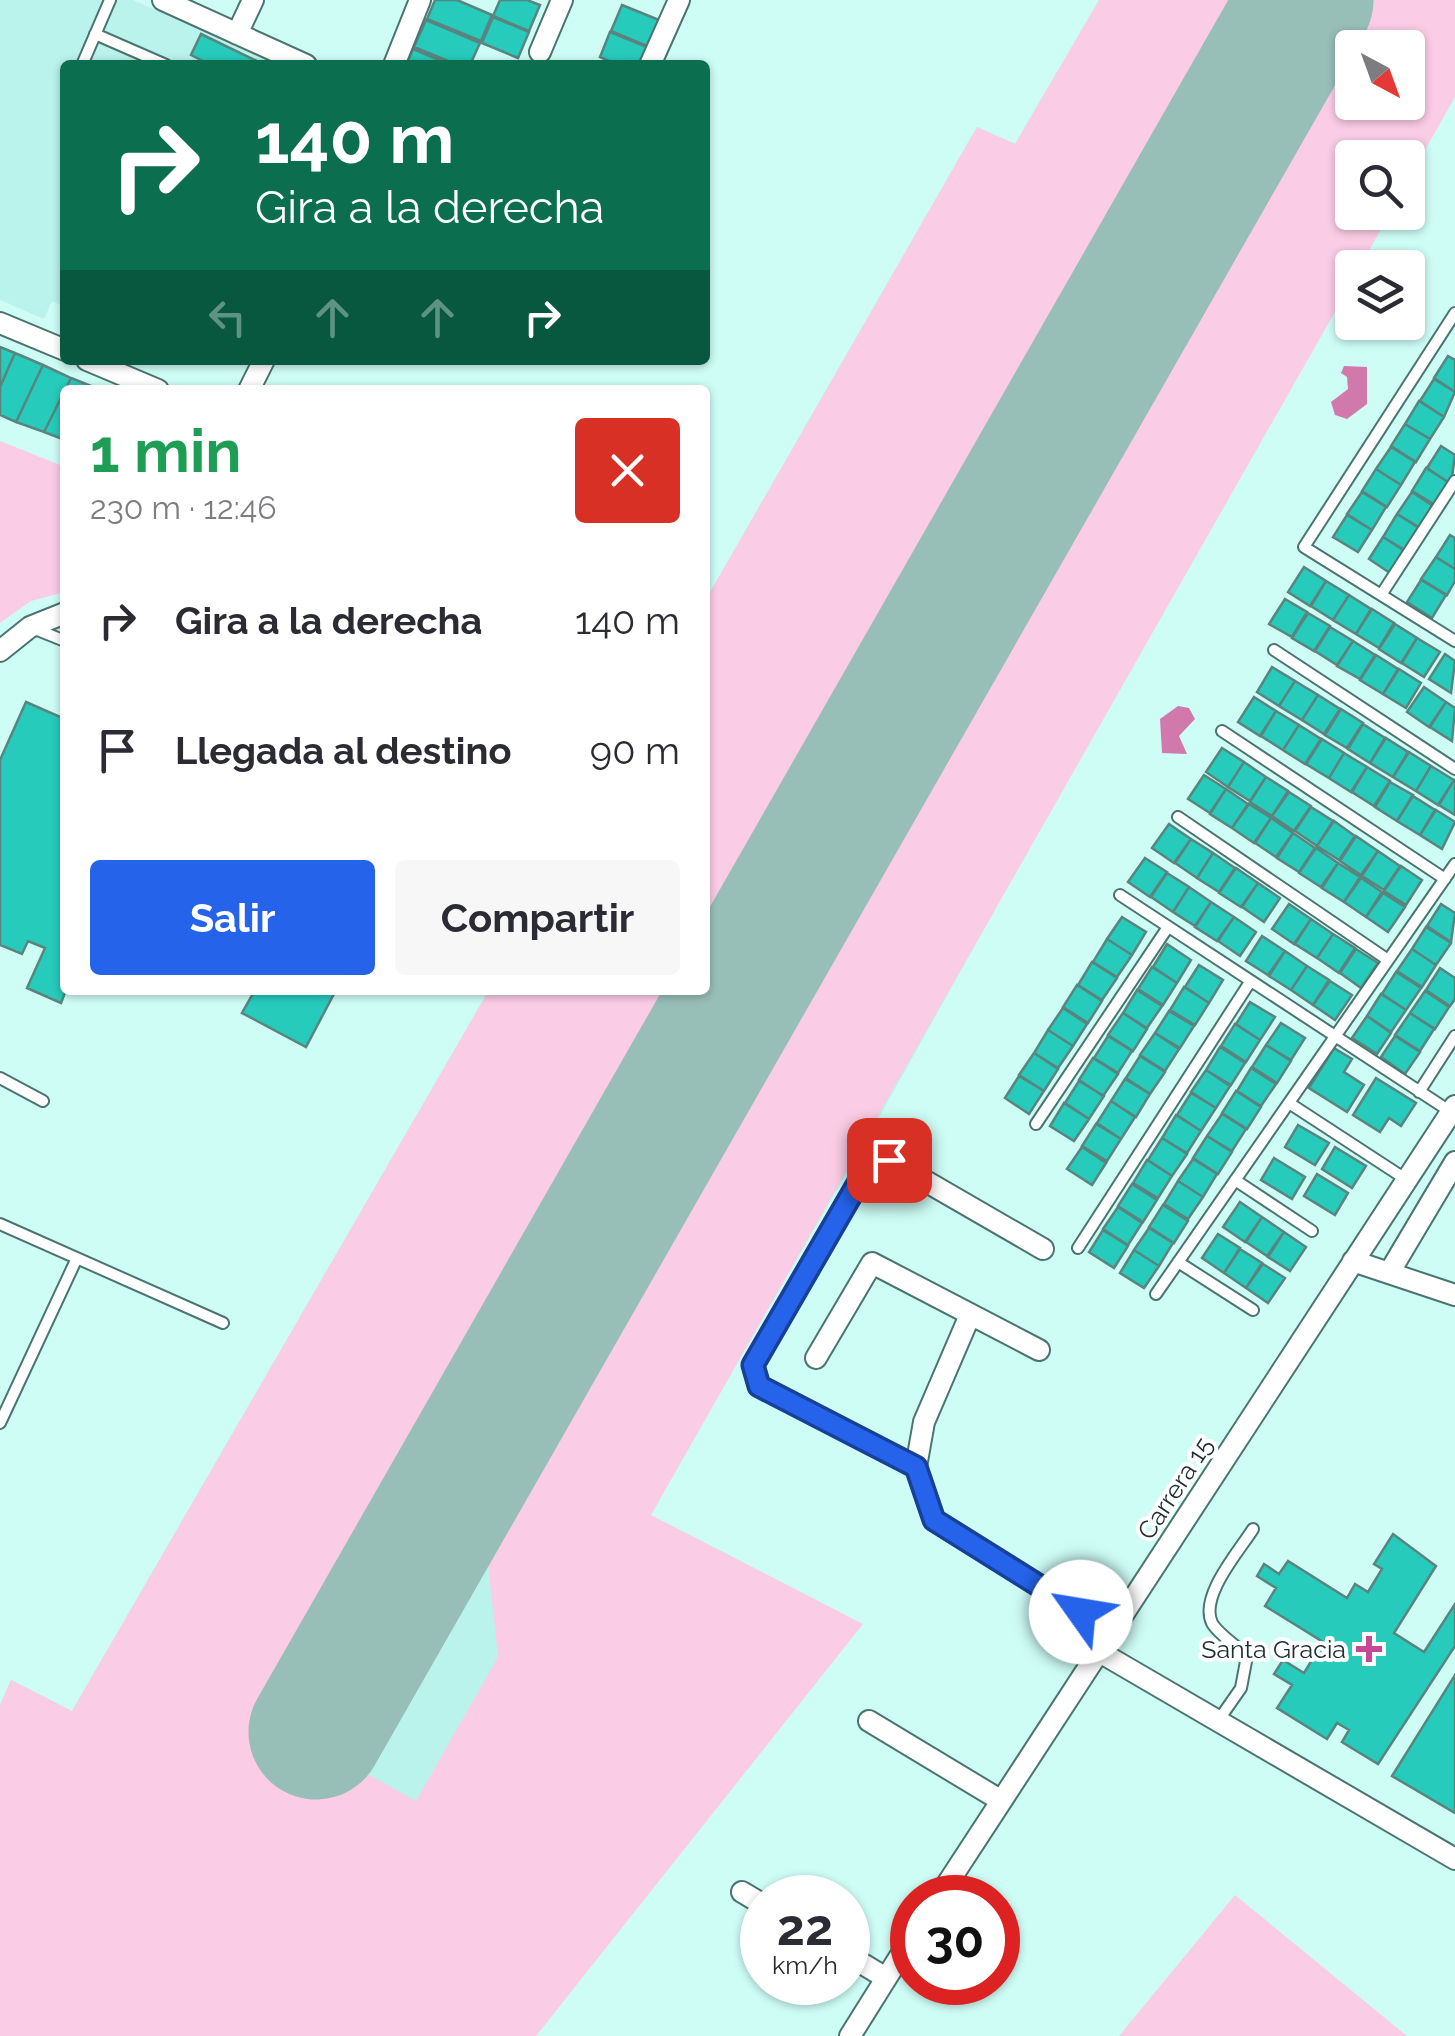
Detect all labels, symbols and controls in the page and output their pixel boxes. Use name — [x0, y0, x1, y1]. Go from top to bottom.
north arrow — [1335, 30, 1425, 120]
map controls — [1335, 30, 1425, 340]
text: 140 m — [255, 97, 455, 179]
icon: right — [90, 100, 220, 230]
button: search — [1335, 140, 1425, 230]
text: Gira a la derecha — [255, 181, 604, 234]
button: layers — [1335, 250, 1425, 340]
icon: left — [200, 290, 255, 345]
icon: ahead — [305, 290, 360, 345]
icon: ahead — [410, 290, 465, 345]
icon: right — [515, 290, 570, 345]
text: 1 min — [90, 416, 241, 486]
button: close — [575, 418, 680, 523]
text: 230 m · 12:46 — [90, 489, 276, 526]
icon: right — [90, 593, 145, 648]
text: Gira a la derecha — [175, 598, 482, 643]
text: 140 m — [575, 598, 680, 643]
icon: arrive — [90, 723, 145, 778]
text: Llegada al destino — [175, 728, 512, 773]
text: 90 m — [590, 728, 680, 773]
button: Salir — [90, 860, 375, 975]
button: Compartir — [395, 860, 680, 975]
pin — [847, 1118, 932, 1203]
icon: arrive — [862, 1133, 917, 1188]
street label: Carrera 15 — [1131, 1431, 1219, 1545]
position arrow — [1029, 1560, 1133, 1664]
place label: Santa Gracia — [1201, 1634, 1346, 1664]
marker: Santa Gracia — [1356, 1636, 1382, 1662]
speed limit sign: 30 — [890, 1875, 1020, 2005]
text: 22 — [777, 1898, 833, 1957]
text: km/h — [772, 1950, 838, 1980]

